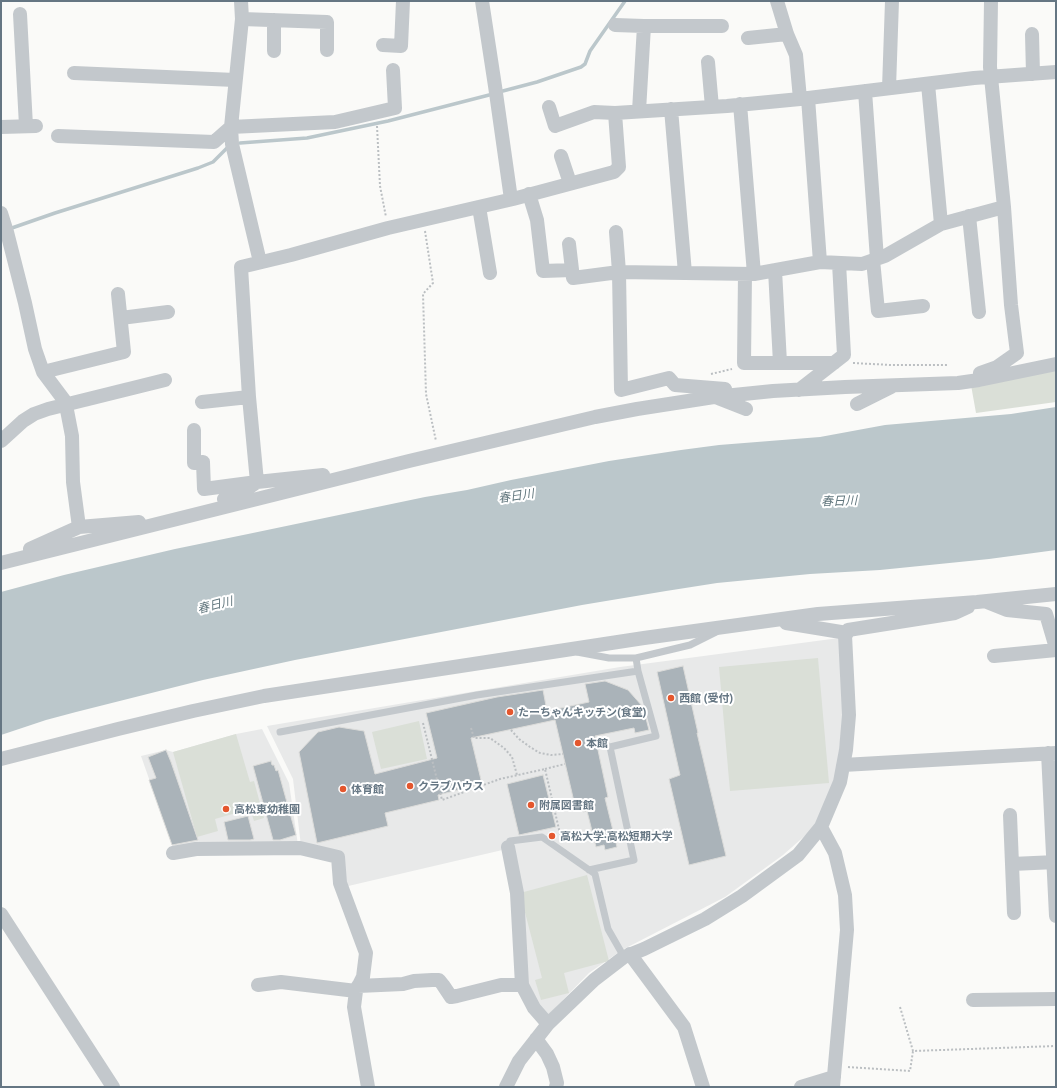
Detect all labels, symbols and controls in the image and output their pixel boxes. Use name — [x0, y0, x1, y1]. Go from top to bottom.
water label: 春日川 — [497, 486, 535, 506]
water label: 春日川 — [821, 493, 857, 509]
water label: 春日川 — [196, 594, 234, 616]
place label: 西館 (受付) — [679, 691, 733, 705]
marker: 西館 (受付) — [666, 693, 676, 703]
place label: たーちゃんキッチン(食堂) — [518, 705, 647, 719]
marker: たーちゃんキッチン(食堂) — [505, 707, 515, 717]
place label: 本館 — [586, 736, 608, 750]
marker: 本館 — [573, 738, 583, 748]
place label: クラブハウス — [418, 779, 484, 793]
marker: クラブハウス — [405, 781, 415, 791]
place label: 体育館 — [351, 782, 384, 796]
marker: 体育館 — [338, 784, 348, 794]
place label: 附属図書館 — [539, 798, 594, 812]
marker: 附属図書館 — [526, 800, 536, 810]
place label: 高松東幼稚園 — [234, 802, 300, 816]
marker: 高松東幼稚園 — [221, 804, 231, 814]
place label: 高松大学·高松短期大学 — [560, 829, 673, 843]
marker: 高松大学·高松短期大学 — [547, 831, 557, 841]

